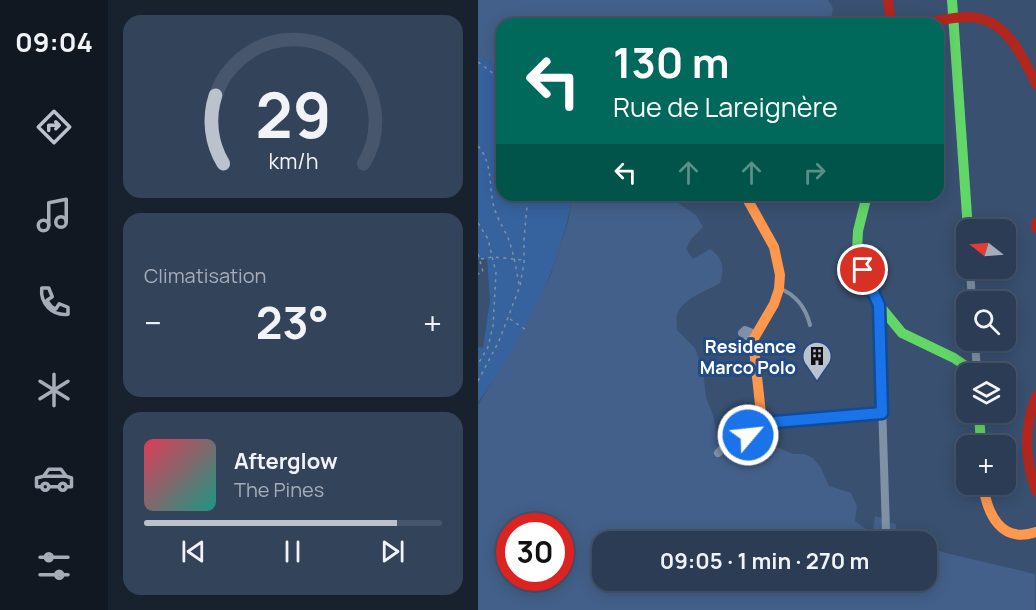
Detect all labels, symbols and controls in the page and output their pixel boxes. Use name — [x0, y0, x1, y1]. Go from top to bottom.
text: 09:04 — [15, 23, 93, 60]
text: 130 m — [613, 33, 730, 91]
icon: left — [514, 42, 592, 120]
text: 29 — [255, 71, 331, 157]
text: Rue de Lareignère — [613, 88, 838, 125]
icon: directions — [33, 106, 75, 148]
text: km/h — [268, 146, 318, 175]
icon: left — [609, 156, 642, 189]
icon: ahead — [672, 156, 705, 189]
icon: ahead — [735, 156, 768, 189]
icon: right — [798, 156, 831, 189]
icon: music — [33, 194, 75, 236]
north arrow — [956, 219, 1016, 279]
map controls — [956, 219, 1016, 495]
pin — [837, 244, 888, 295]
icon: arrive — [846, 253, 879, 286]
text: Climatisation — [144, 262, 266, 289]
icon: phone — [33, 281, 75, 323]
text: 23° — [256, 291, 329, 353]
button: search — [956, 291, 1016, 351]
text: − — [144, 300, 162, 345]
text: + — [423, 300, 442, 345]
place label: Residence Marco Polo — [700, 334, 796, 379]
building icon: Residence Marco Polo — [801, 340, 833, 382]
button: layers — [956, 363, 1016, 423]
icon: climate — [33, 369, 75, 411]
position arrow — [716, 403, 780, 467]
button: + — [956, 435, 1016, 495]
text: Afterglow — [234, 446, 338, 476]
icon: car — [33, 457, 75, 499]
text: The Pines — [234, 476, 324, 503]
speed limit sign: 30 — [496, 513, 574, 591]
icon: previous — [177, 535, 210, 568]
icon: pause — [276, 535, 309, 568]
icon: next — [376, 535, 409, 568]
icon: filters — [33, 545, 75, 587]
text: 09:05 · 1 min · 270 m — [660, 546, 869, 576]

